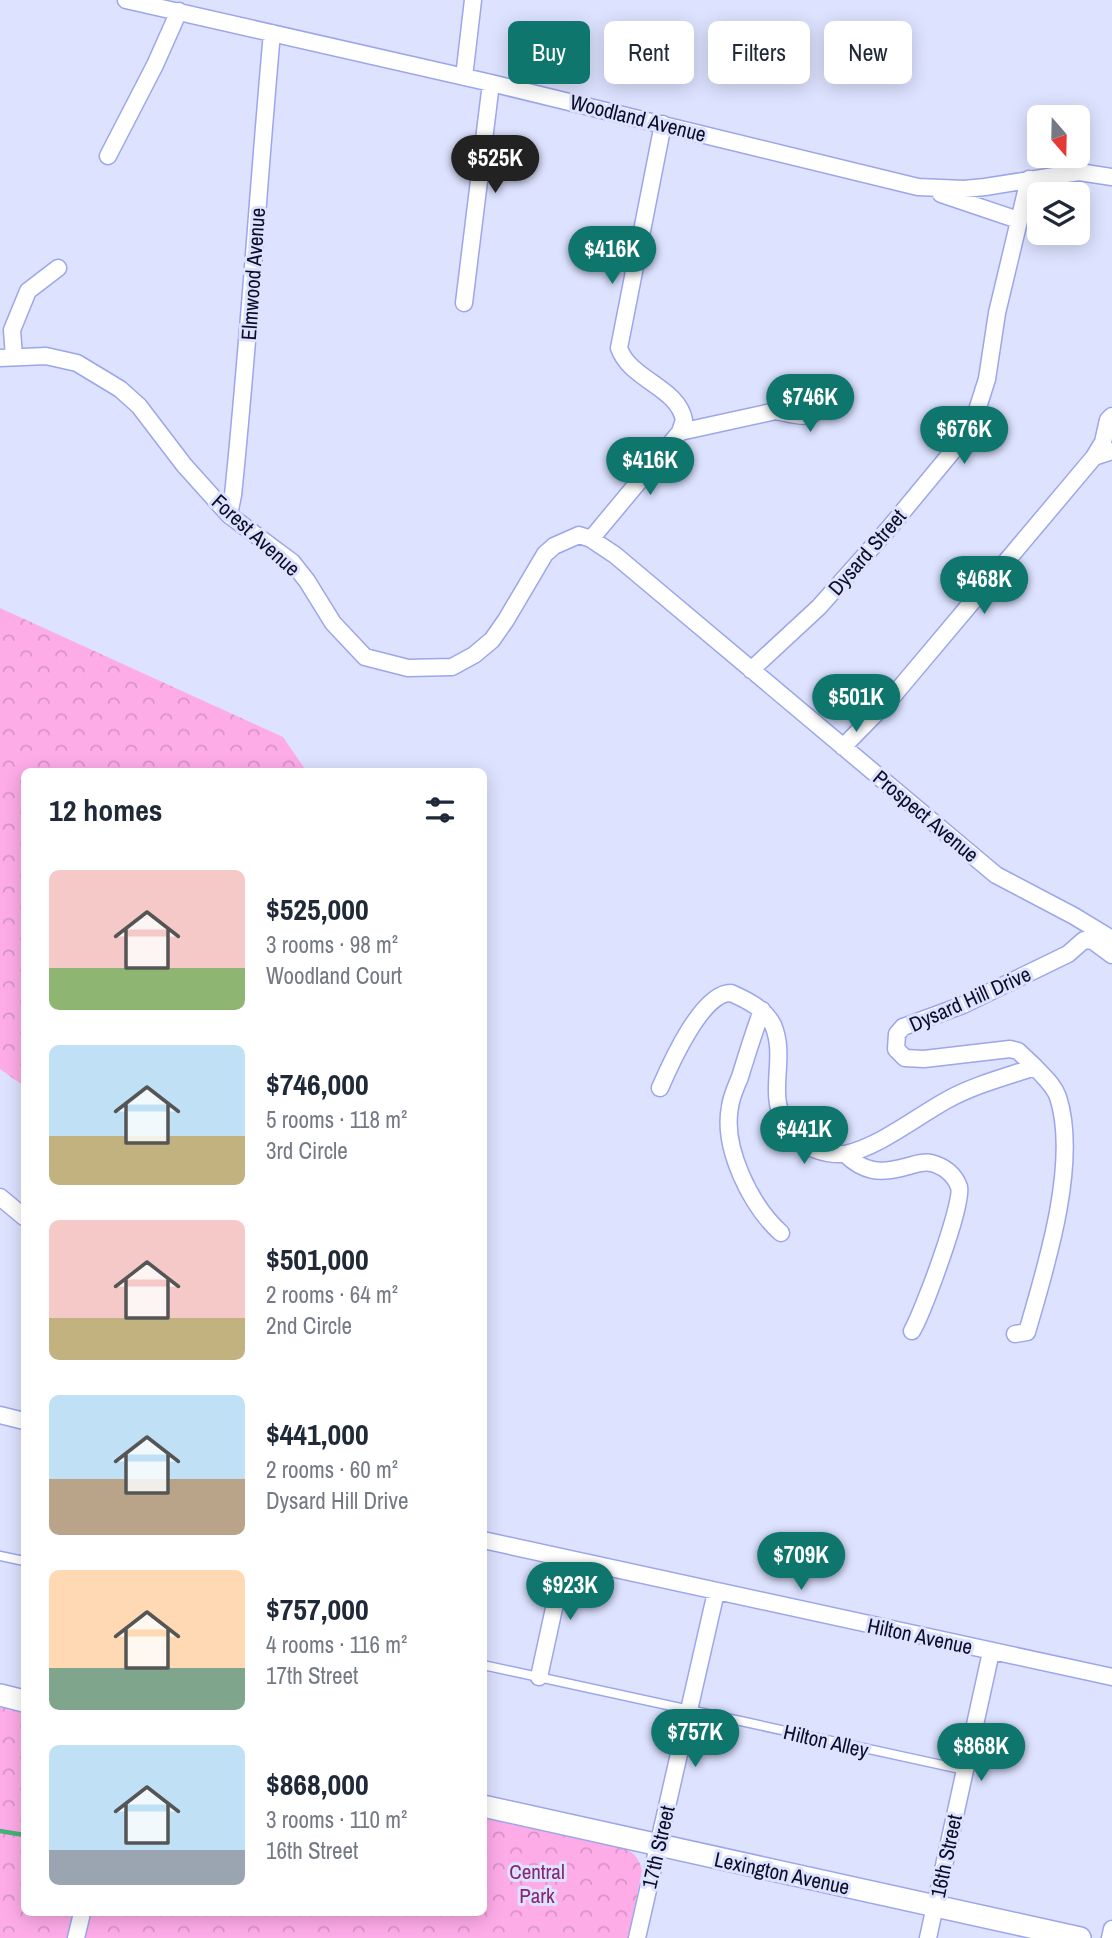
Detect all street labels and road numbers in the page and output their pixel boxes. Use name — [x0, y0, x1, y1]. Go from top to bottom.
street label: Woodland Avenue — [567, 87, 709, 149]
street label: Elmwood Avenue — [234, 207, 272, 341]
street label: Forest Avenue — [205, 487, 307, 583]
street label: Dysard Street — [822, 503, 913, 601]
street label: Prospect Avenue — [867, 763, 985, 869]
street label: Dysard Hill Drive — [905, 959, 1035, 1039]
street label: Hilton Avenue — [865, 1611, 975, 1661]
street label: Hilton Alley — [781, 1717, 872, 1765]
street label: 17th Street — [634, 1802, 682, 1891]
street label: 16th Street — [923, 1812, 969, 1900]
street label: Lexington Avenue — [712, 1845, 852, 1901]

